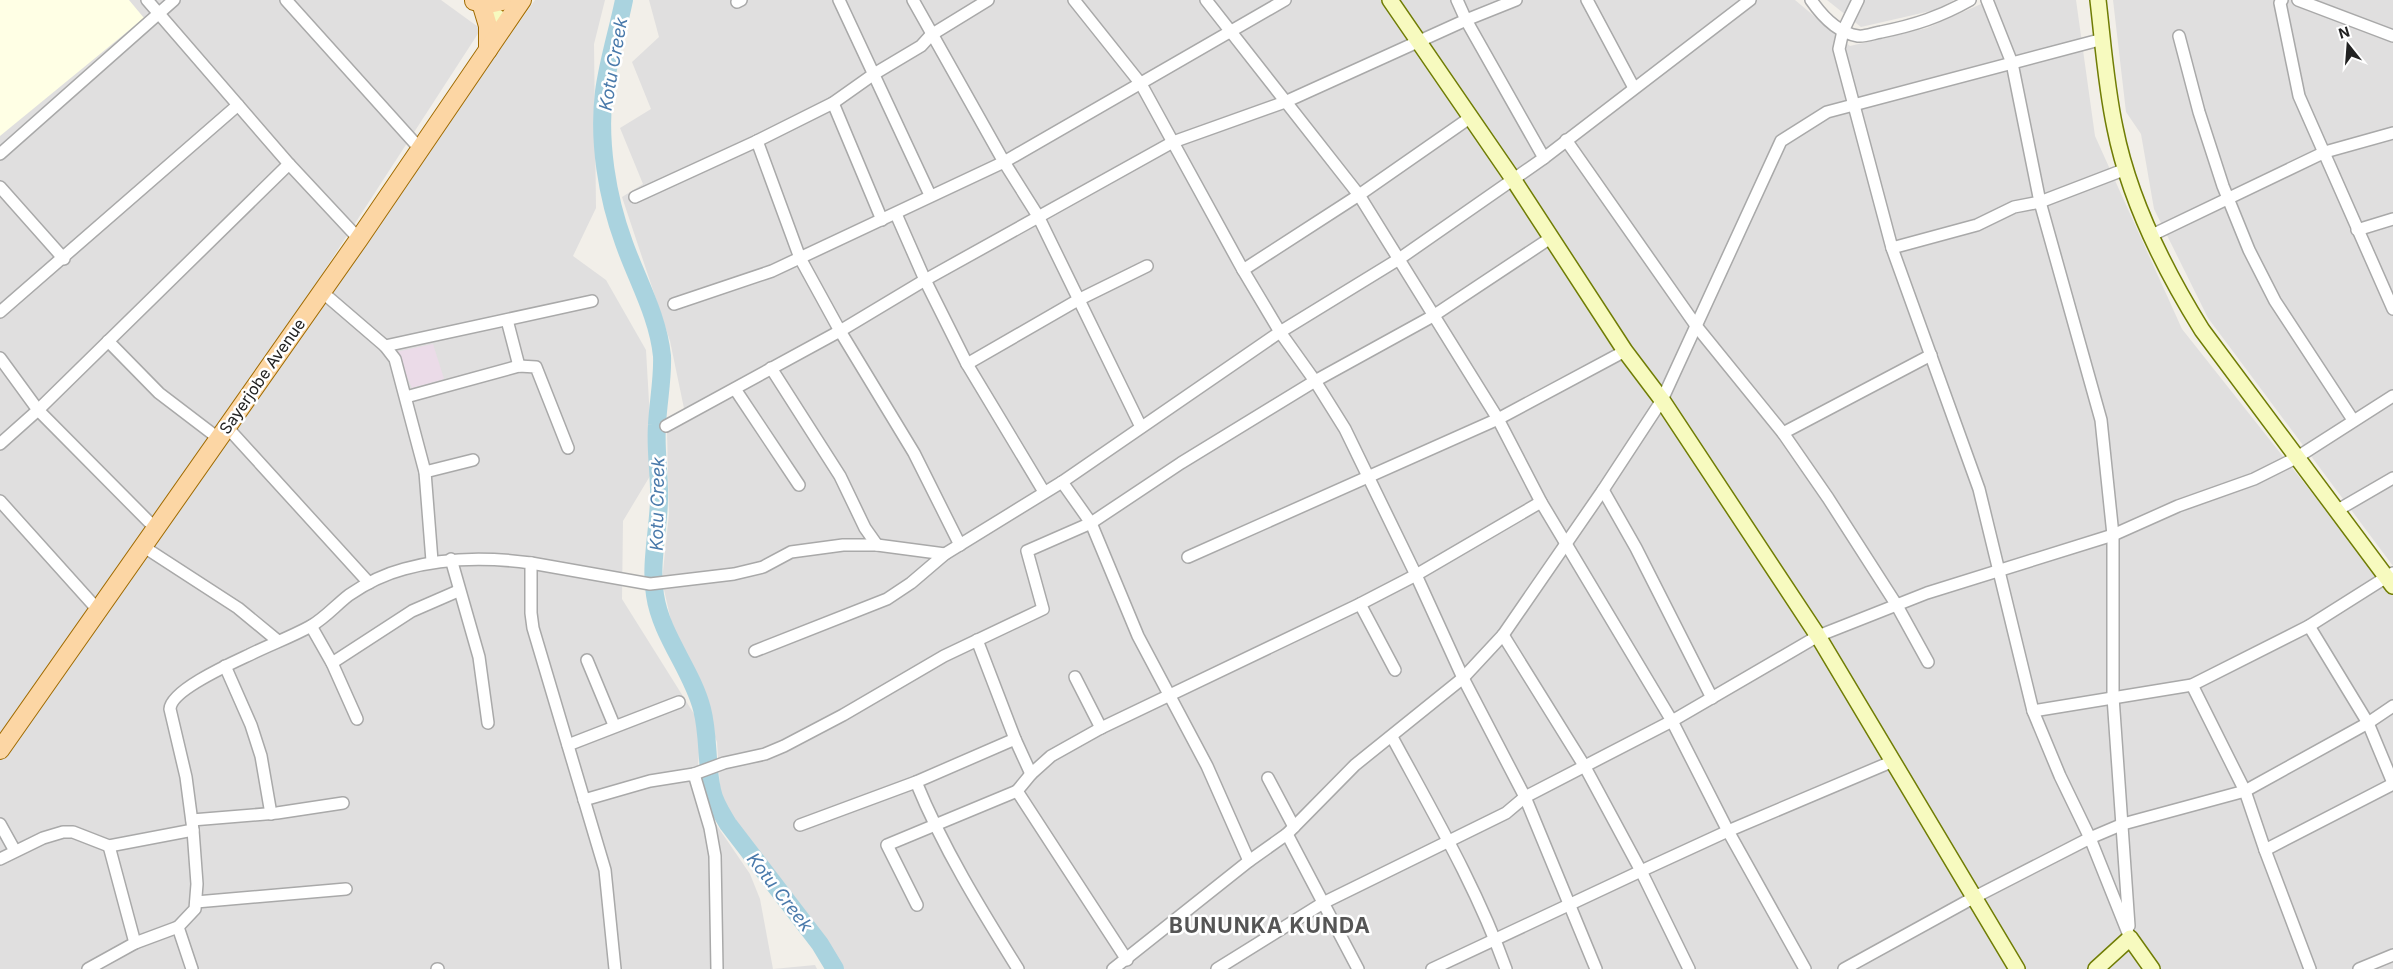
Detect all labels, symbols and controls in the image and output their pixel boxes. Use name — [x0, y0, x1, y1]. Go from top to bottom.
water label: Kotu Creek — [594, 15, 632, 112]
north arrow — [2323, 20, 2373, 70]
text: N — [2336, 22, 2352, 42]
street label: Sayerjobe Avenue — [215, 314, 309, 438]
water label: Kotu Creek — [646, 456, 668, 551]
water label: Kotu Creek — [743, 848, 818, 936]
district label: BUNUNKA KUNDA — [1169, 913, 1371, 938]

